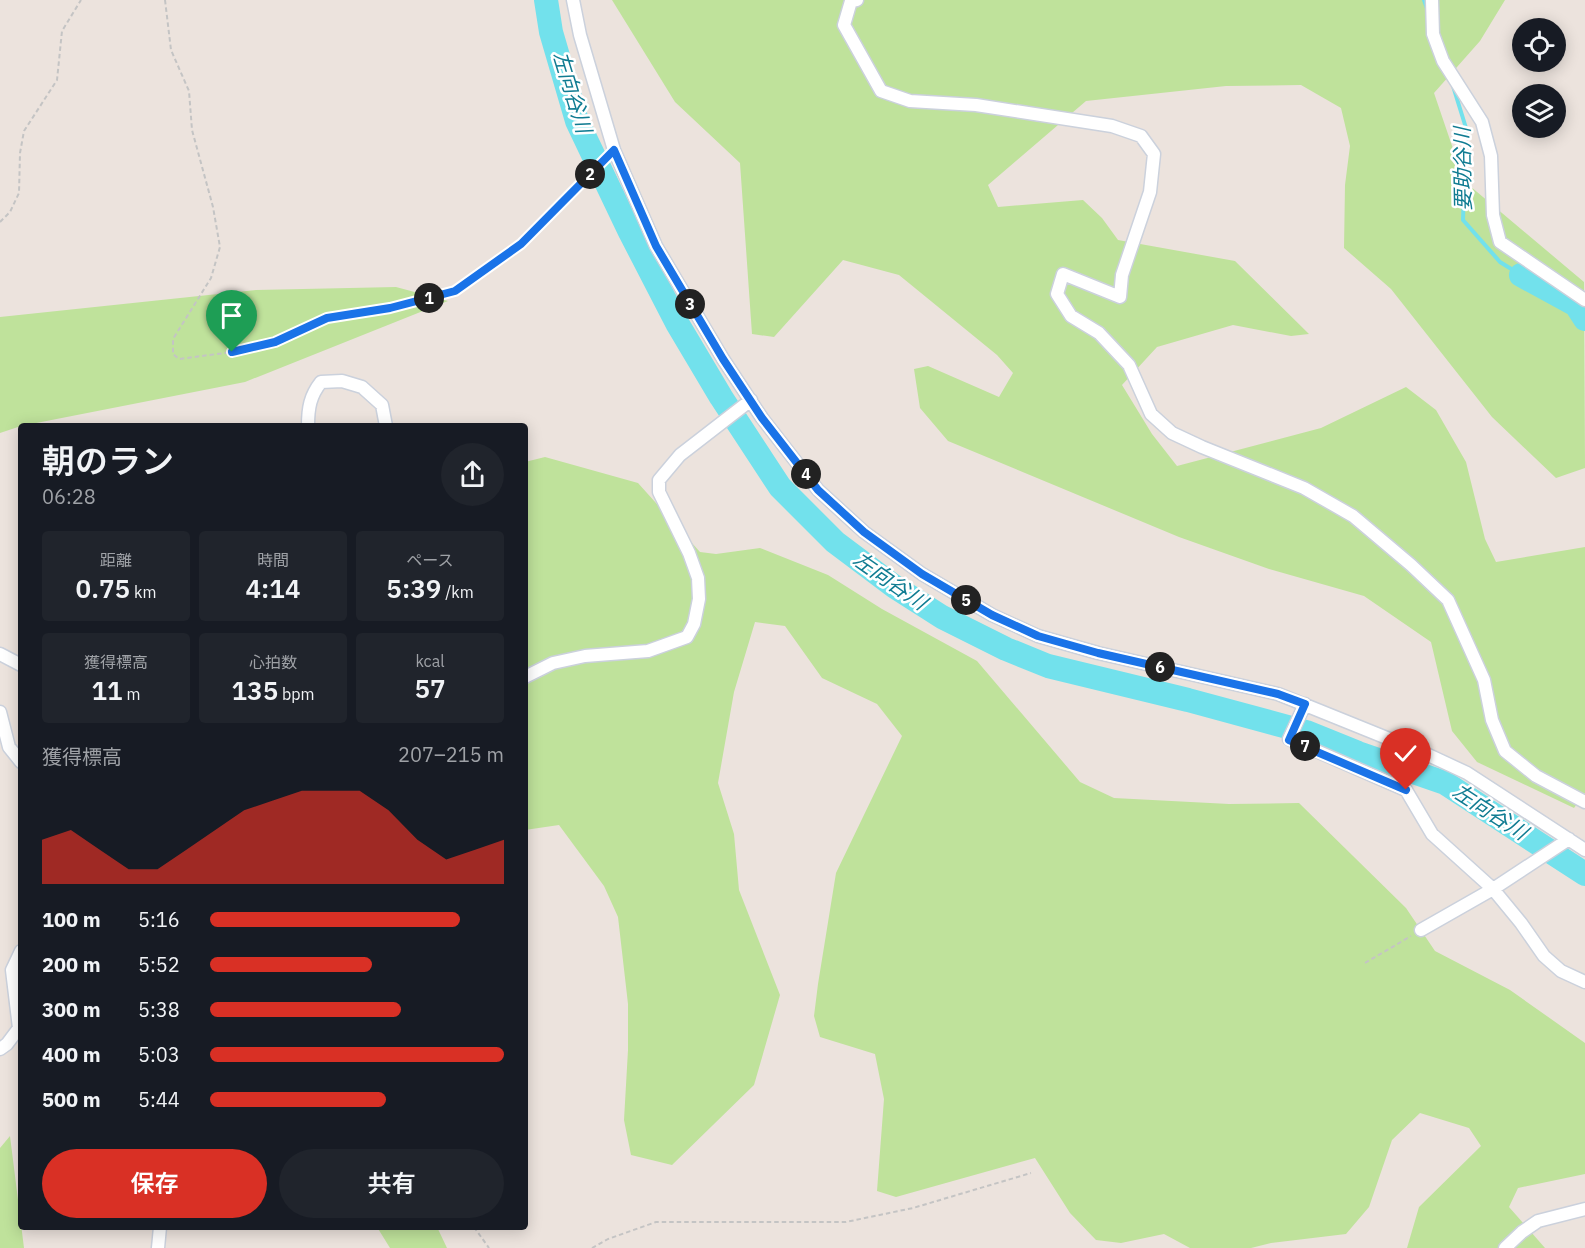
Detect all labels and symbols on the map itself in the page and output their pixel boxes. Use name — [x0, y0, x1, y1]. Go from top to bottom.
water label: 左向谷川 — [547, 47, 599, 138]
water label: 要助谷川 — [1447, 125, 1477, 211]
pin: 2 — [575, 159, 605, 189]
pin: 1 — [414, 283, 444, 313]
pin: 3 — [675, 289, 705, 319]
pin — [206, 290, 257, 352]
pin: 4 — [791, 459, 821, 489]
water label: 左向谷川 — [848, 545, 935, 617]
pin: 5 — [951, 585, 981, 615]
pin: 6 — [1145, 652, 1175, 682]
pin — [1380, 728, 1431, 790]
pin: 7 — [1290, 731, 1320, 761]
water label: 左向谷川 — [1448, 777, 1535, 847]

